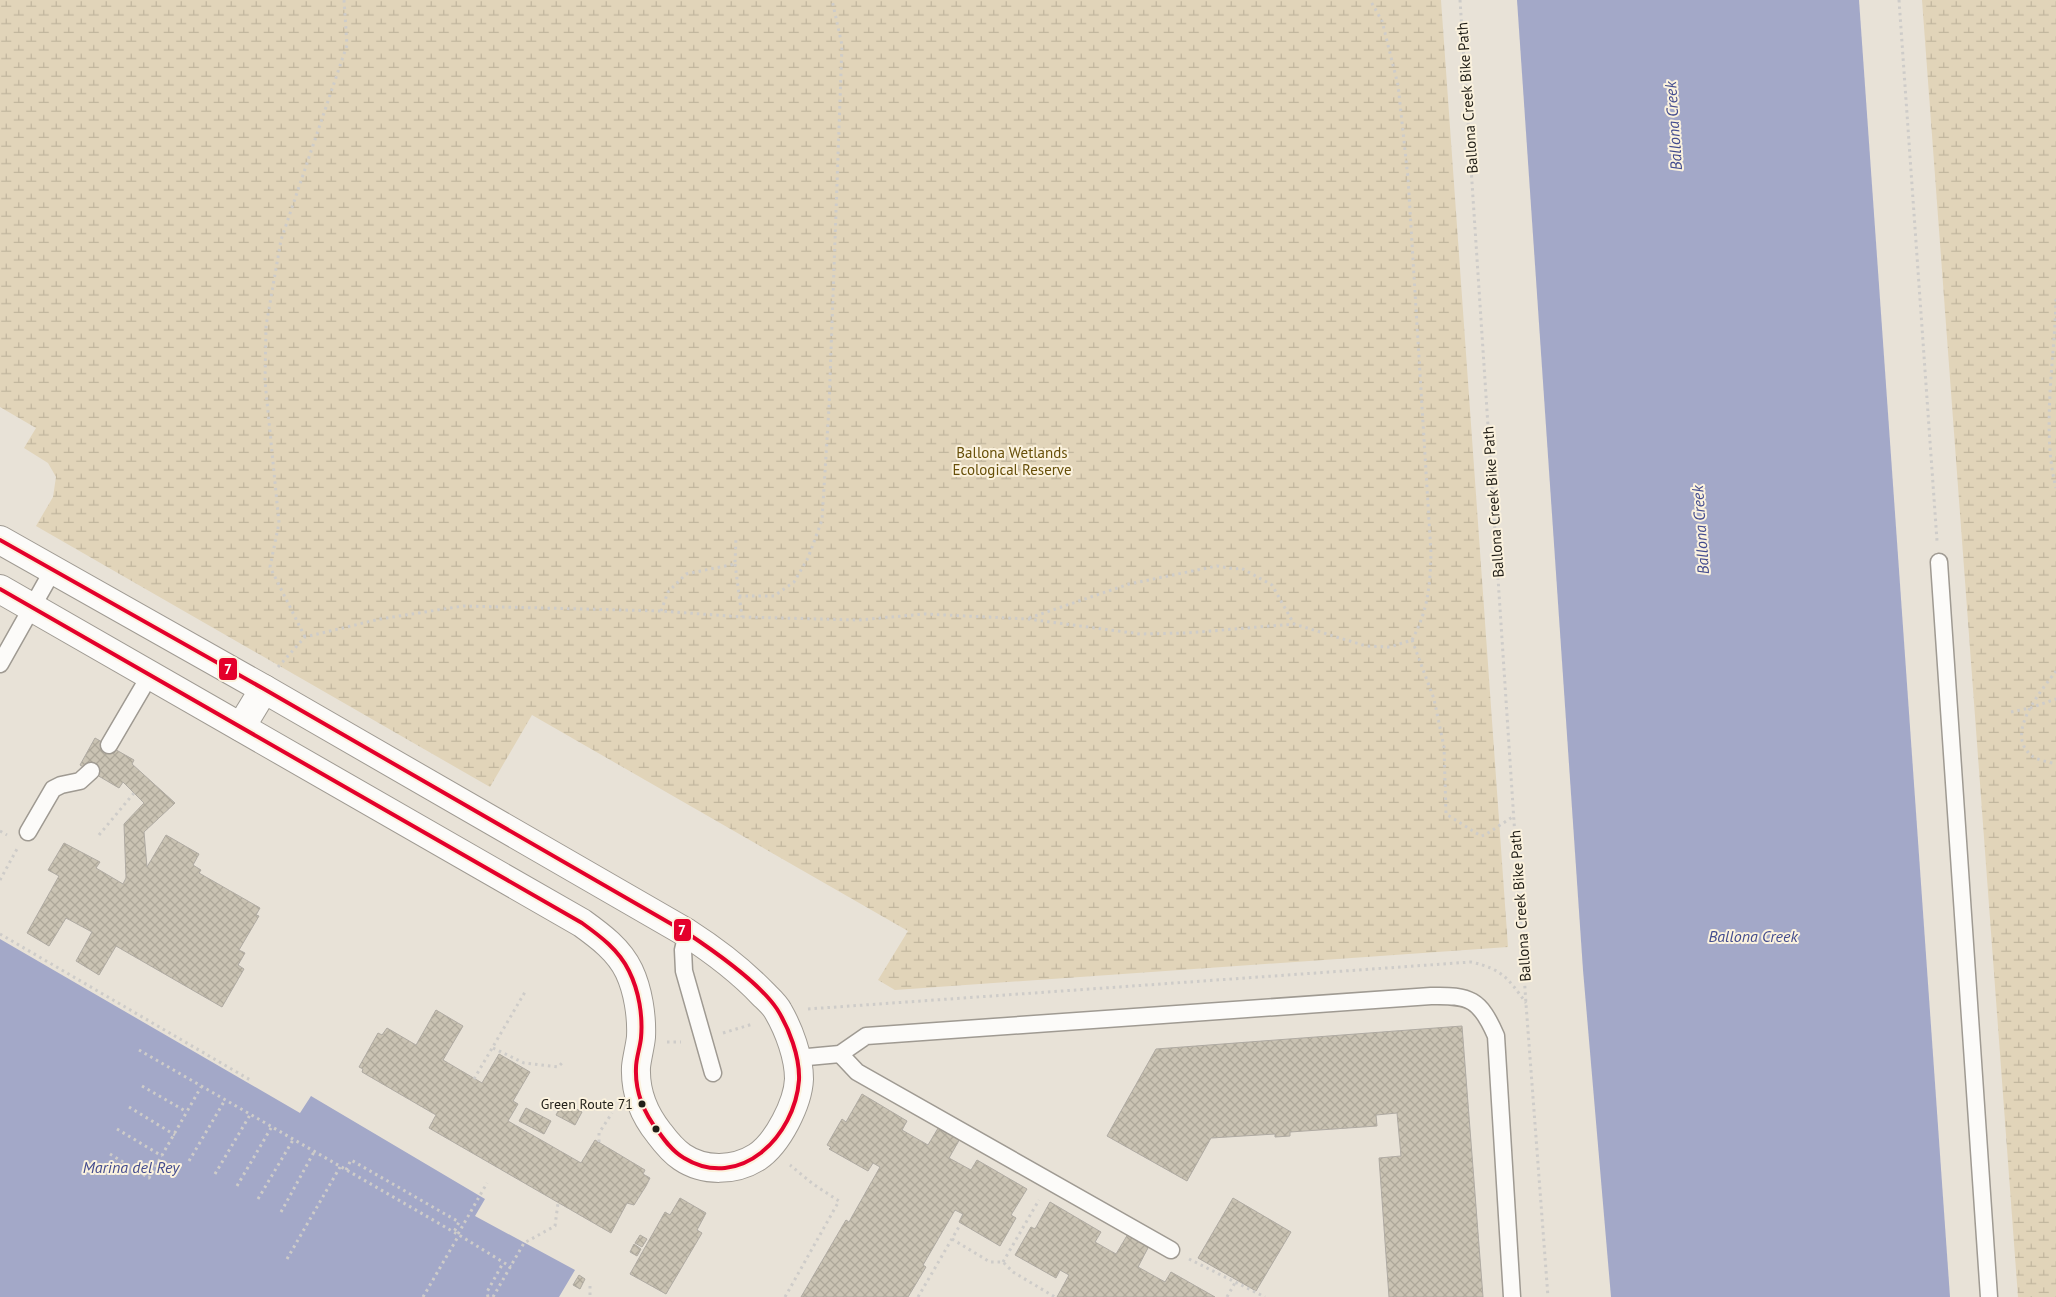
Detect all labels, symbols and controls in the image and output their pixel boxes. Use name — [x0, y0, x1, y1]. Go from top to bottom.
street label: Ballona Creek Bike Path — [1452, 22, 1482, 174]
water label: Ballona Creek — [1660, 80, 1686, 171]
street label: Ballona Creek Bike Path — [1478, 426, 1508, 578]
park label: Ballona Wetlands Ecological Reserve — [952, 443, 1072, 479]
water label: Ballona Creek — [1687, 484, 1713, 575]
line badge: 7 — [218, 657, 238, 681]
text: 7 — [224, 660, 232, 678]
street label: Ballona Creek Bike Path — [1505, 830, 1535, 982]
line badge: 7 — [673, 918, 692, 942]
text: 7 — [678, 921, 686, 939]
water label: Ballona Creek — [1708, 926, 1798, 946]
place label: Green Route 71 — [541, 1095, 633, 1113]
marker: Green Route 71 — [637, 1099, 647, 1109]
unlabelled marker — [651, 1124, 661, 1134]
water label: Marina del Rey — [83, 1157, 180, 1177]

